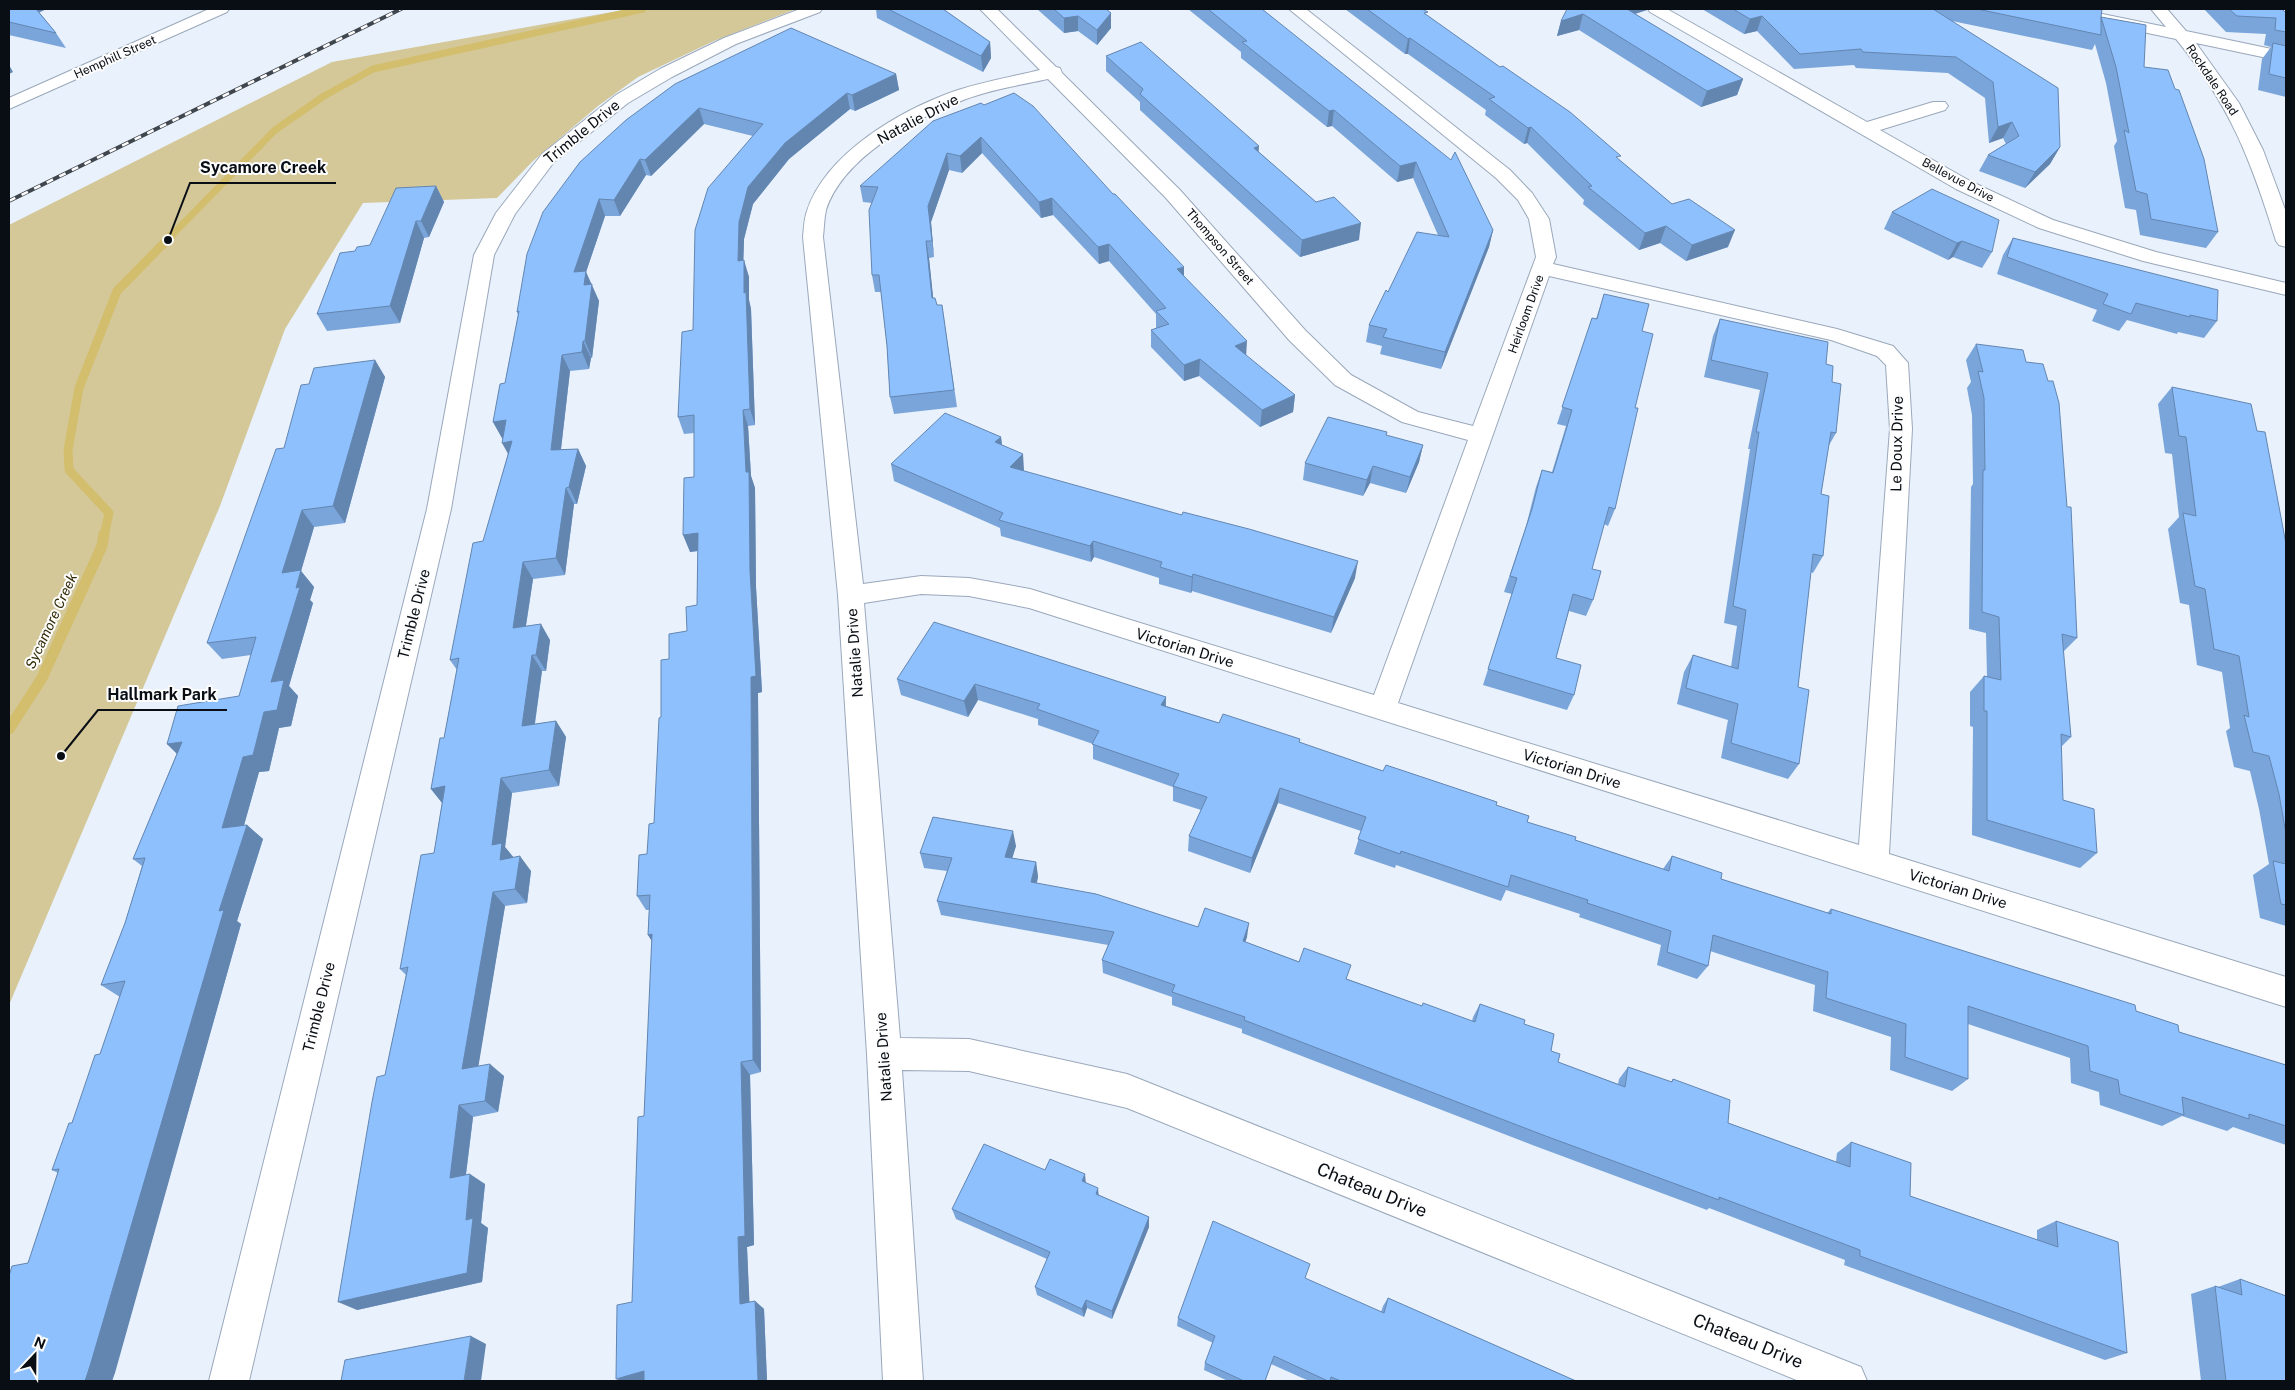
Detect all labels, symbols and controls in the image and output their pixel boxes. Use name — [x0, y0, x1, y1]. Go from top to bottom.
street label: Hemphill Street — [72, 32, 159, 81]
street label: Rockdale Road — [2183, 42, 2241, 118]
street label: Natalie Drive — [874, 90, 961, 147]
street label: Trimble Drive — [541, 96, 623, 167]
callout: Sycamore Creek — [190, 152, 336, 183]
street label: Bellevue Drive — [1920, 155, 1997, 205]
text: Sycamore Creek — [200, 158, 326, 177]
street label: Thompson Street — [1183, 206, 1257, 288]
street label: Heirloom Drive — [1505, 273, 1547, 355]
street label: Le Doux Drive — [1887, 396, 1906, 492]
street label: Trimble Drive — [394, 567, 433, 661]
water label: Sycamore Creek — [22, 570, 80, 671]
street label: Natalie Drive — [843, 608, 866, 698]
street label: Victorian Drive — [1134, 625, 1236, 671]
callout: Hallmark Park — [98, 679, 227, 710]
text: Hallmark Park — [107, 685, 217, 704]
street label: Victorian Drive — [1521, 746, 1623, 792]
street label: Victorian Drive — [1907, 866, 2009, 912]
street label: Trimble Drive — [299, 960, 338, 1054]
street label: Natalie Drive — [872, 1012, 895, 1102]
street label: Chateau Drive — [1314, 1158, 1430, 1221]
street label: Chateau Drive — [1690, 1309, 1806, 1372]
north arrow — [10, 1330, 60, 1380]
text: N — [32, 1333, 48, 1352]

